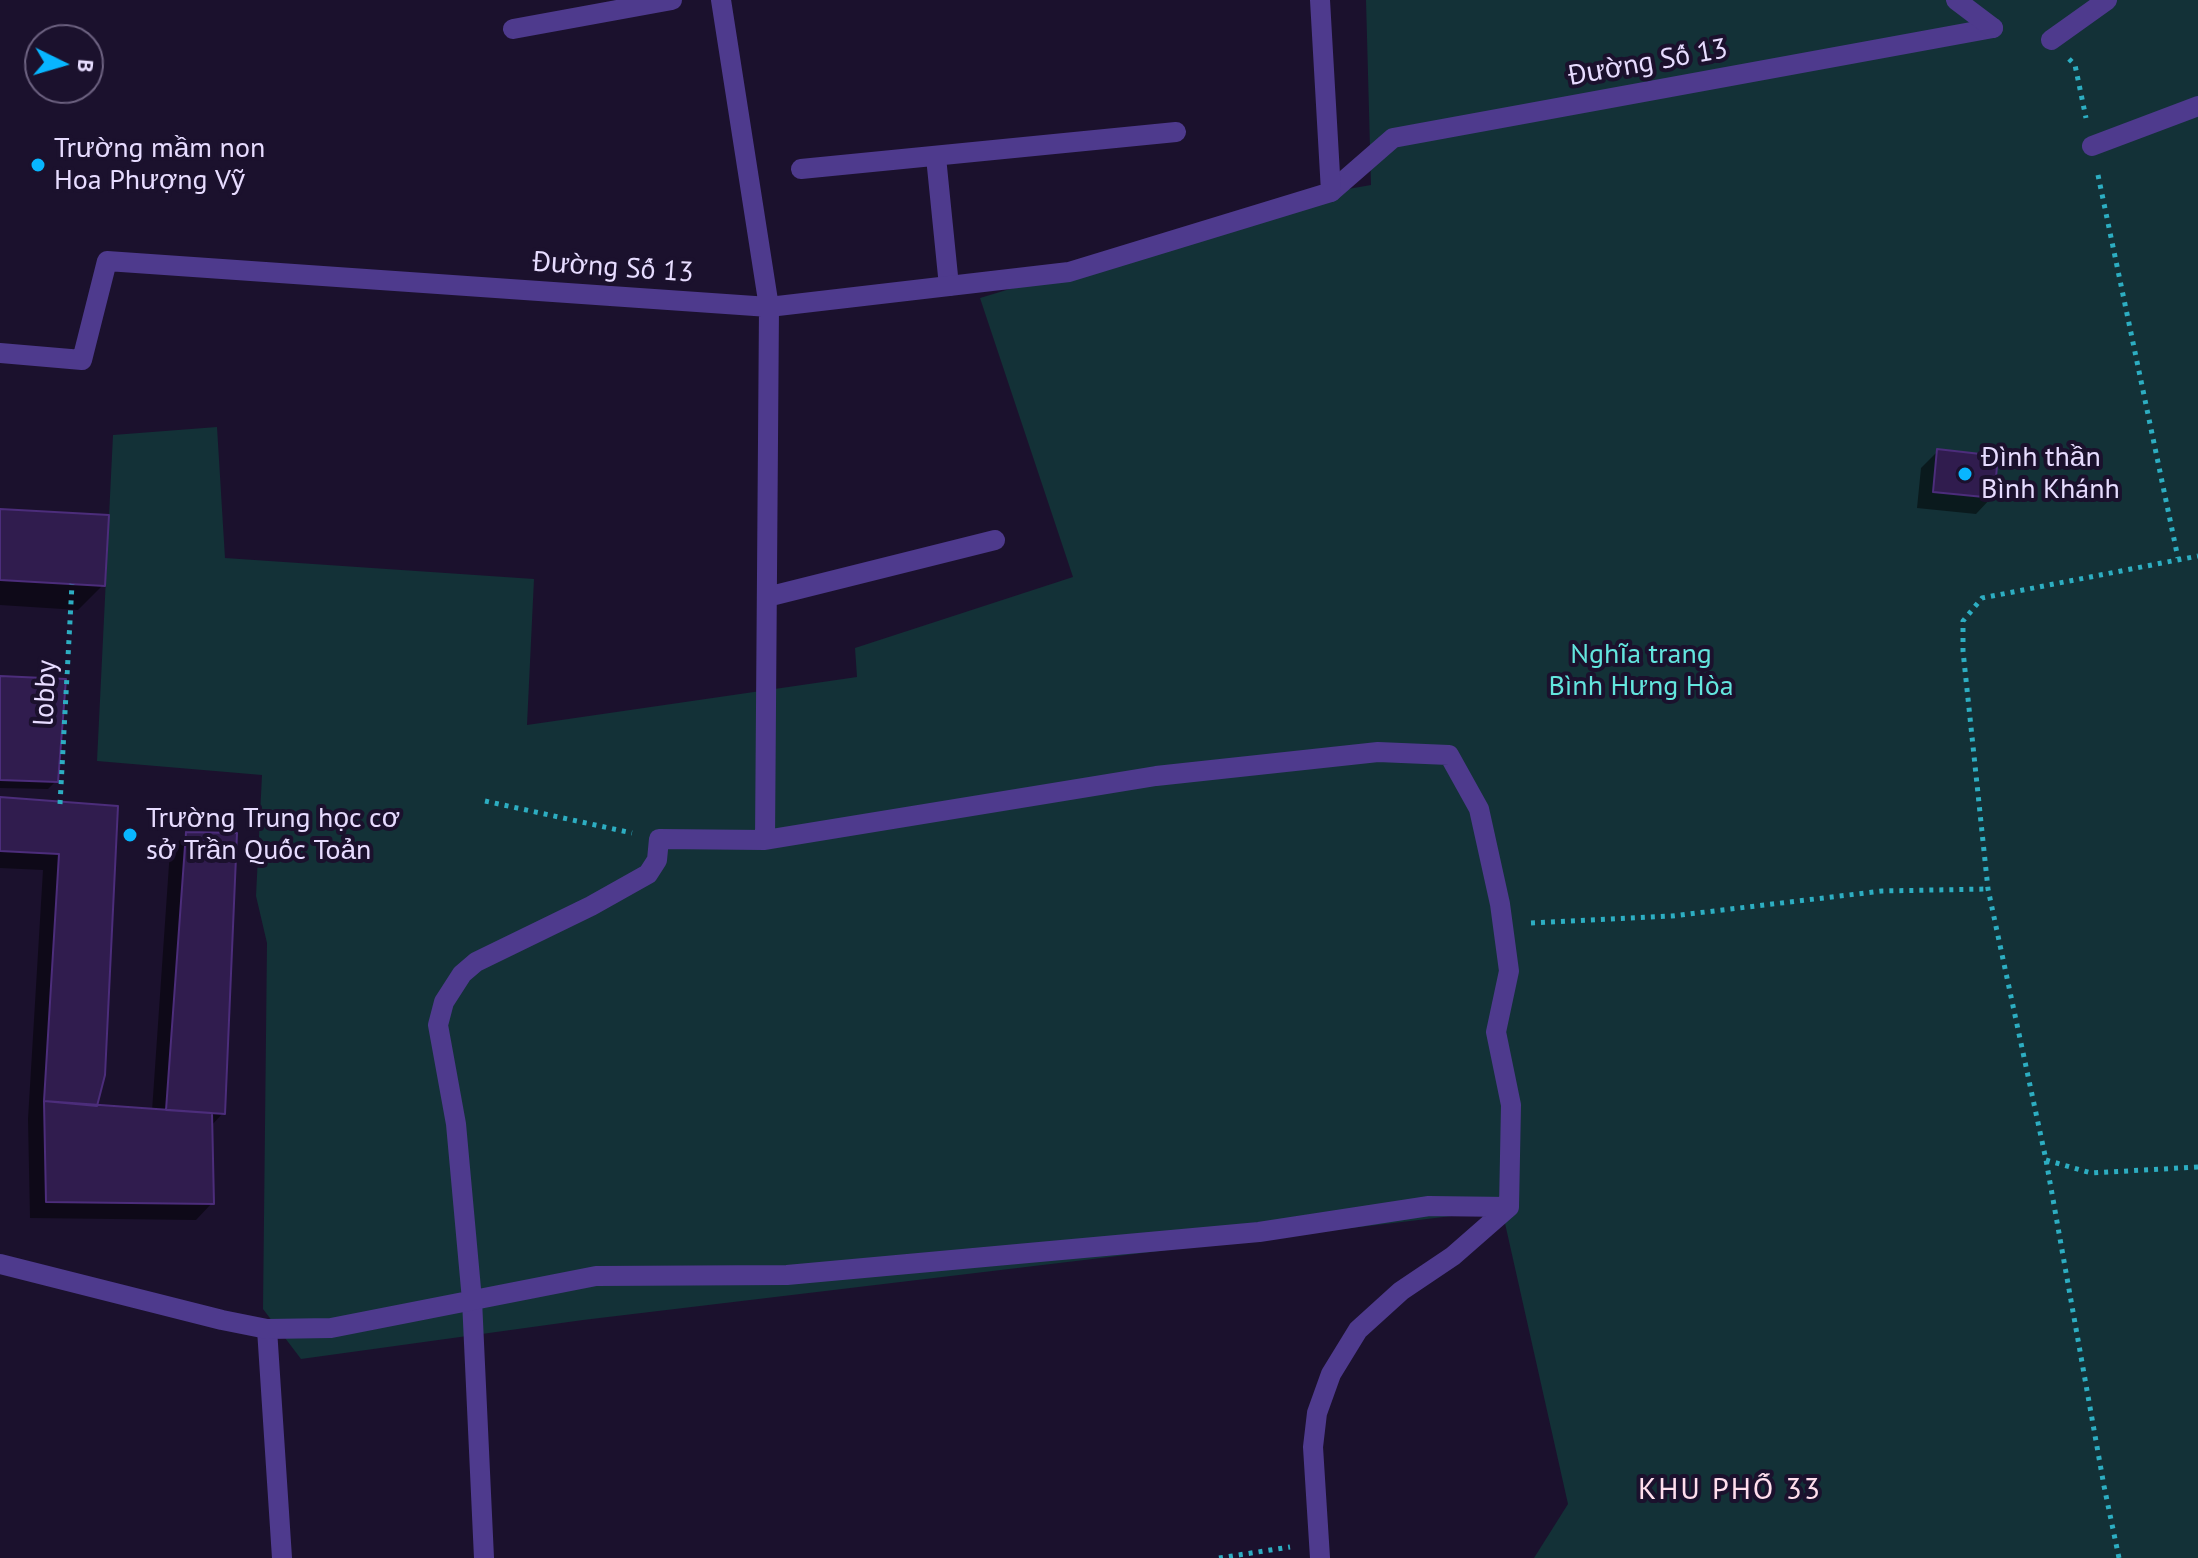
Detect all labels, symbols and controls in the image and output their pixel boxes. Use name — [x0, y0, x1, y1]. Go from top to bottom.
north arrow — [24, 24, 104, 104]
street label: Đường Số 13 — [1566, 32, 1730, 94]
text: B — [71, 58, 100, 74]
place label: Trường mầm non Hoa Phượng Vỹ — [54, 132, 265, 198]
marker: Trường mầm non Hoa Phượng Vỹ — [29, 156, 47, 174]
street label: Đường Số 13 — [531, 246, 695, 290]
place label: Đình thần Bình Khánh — [1981, 441, 2120, 507]
marker: Đình thần Bình Khánh — [1956, 465, 1974, 483]
park label: Nghĩa trang Bình Hưng Hòa — [1548, 638, 1734, 704]
street label: lobby — [27, 659, 65, 727]
place label: Trường Trung học cơ sở Trần Quốc Toản — [146, 802, 400, 868]
marker: Trường Trung học cơ sở Trần Quốc Toản — [121, 826, 139, 844]
district label: KHU PHỐ 33 — [1638, 1472, 1822, 1508]

